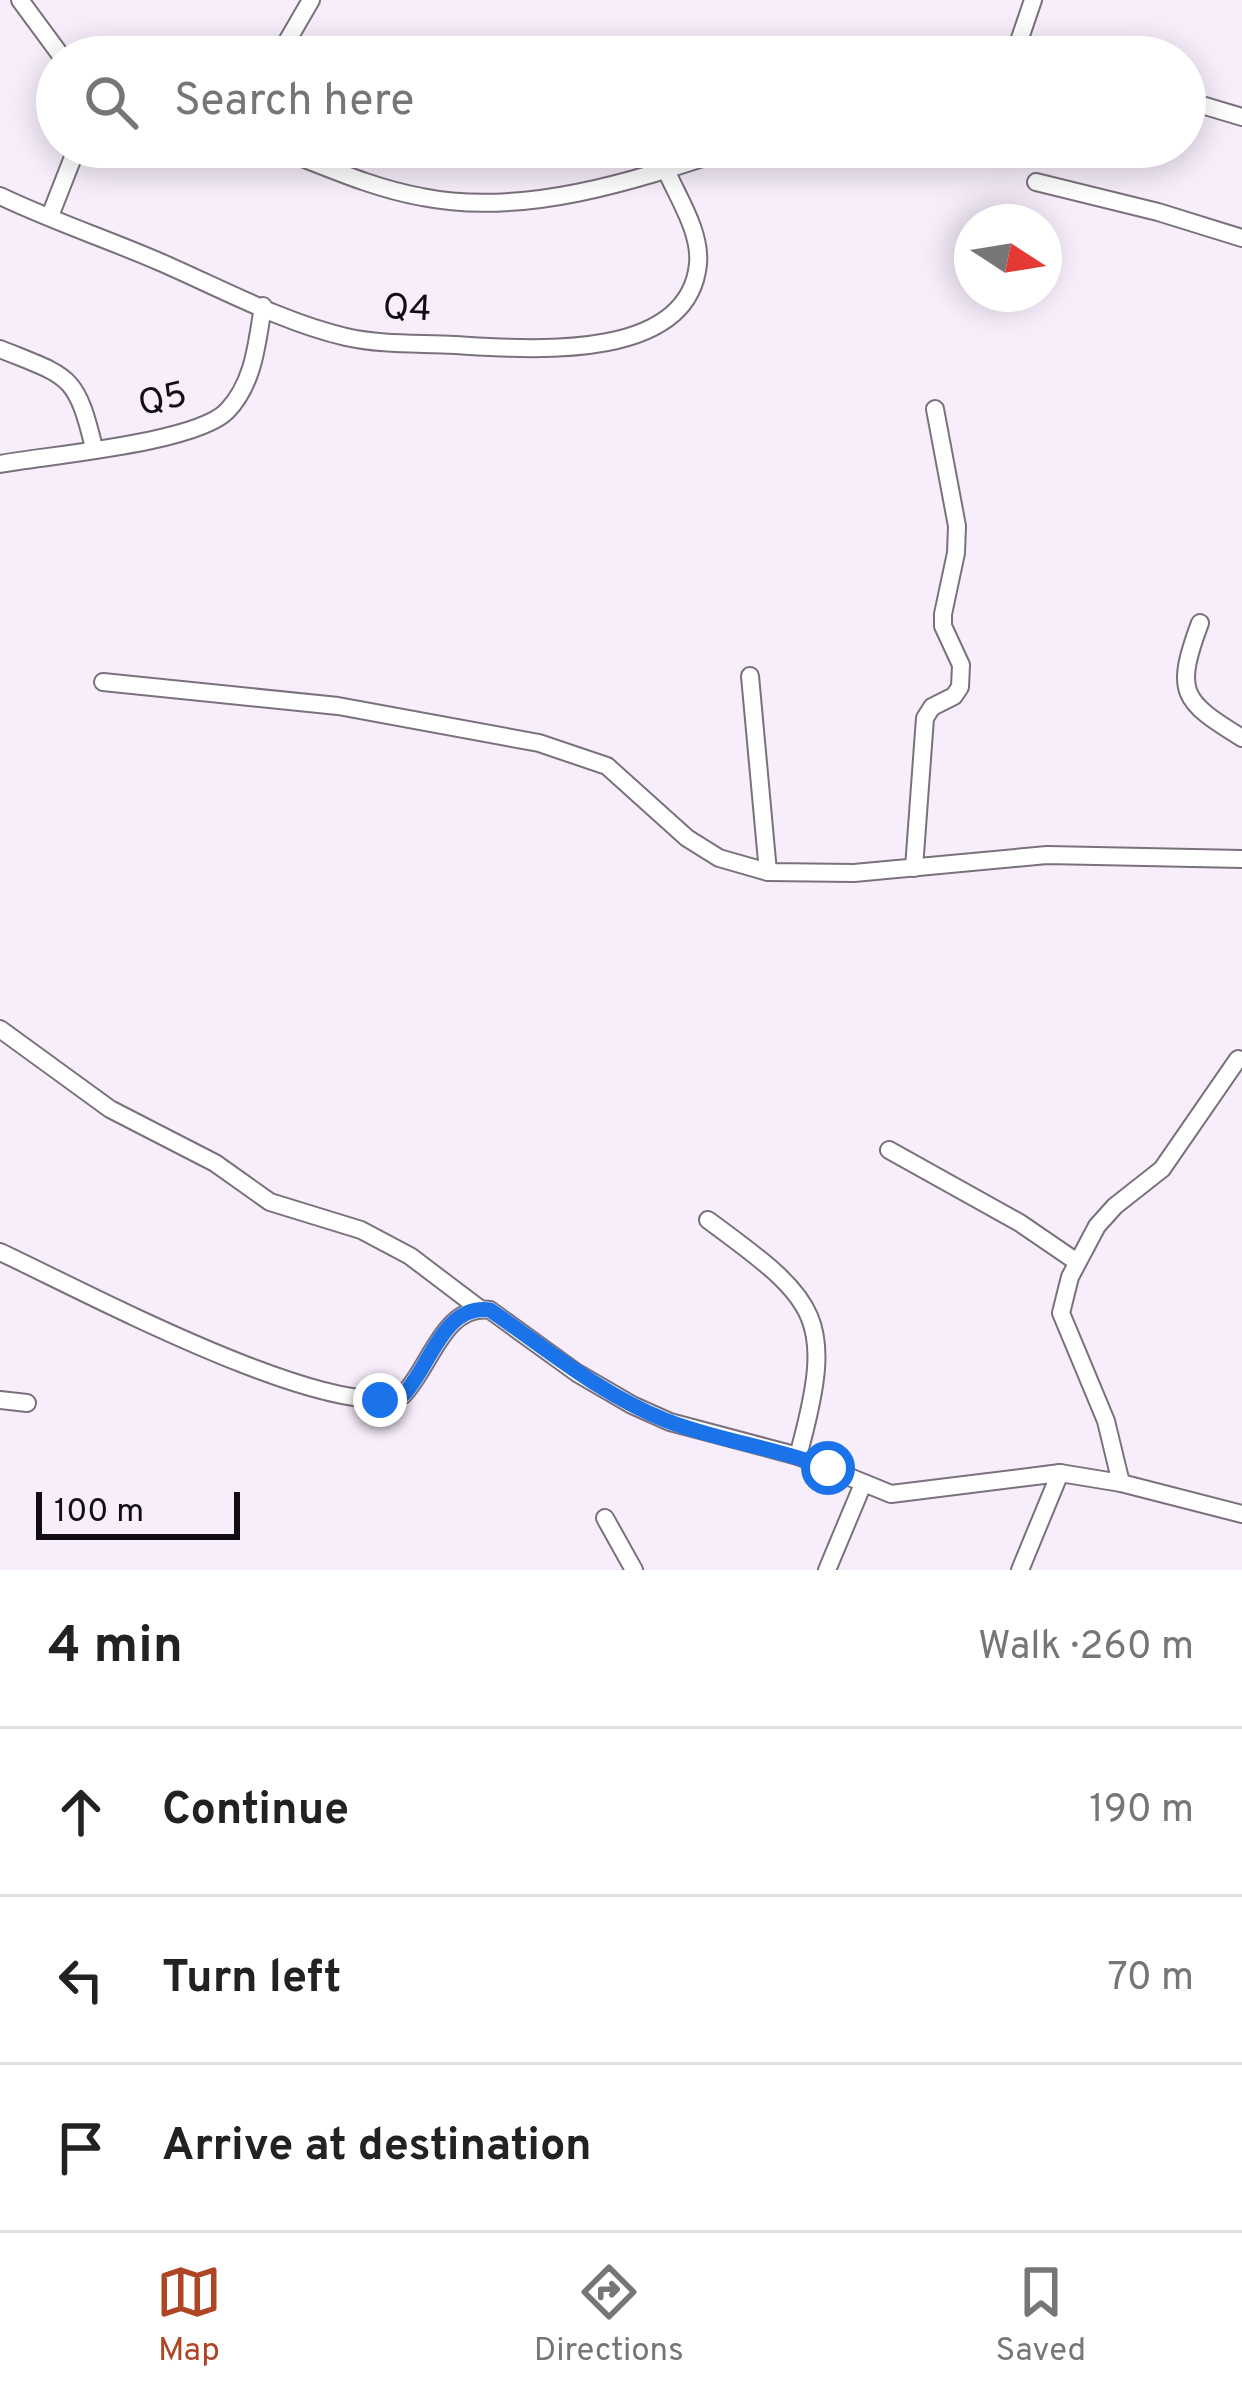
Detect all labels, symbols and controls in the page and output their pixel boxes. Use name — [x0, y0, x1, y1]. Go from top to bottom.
search box — [36, 36, 1206, 168]
icon: search — [78, 69, 144, 135]
text: Search here — [174, 74, 414, 131]
north arrow — [954, 204, 1062, 312]
street label: Q4 — [382, 286, 432, 334]
street label: Q5 — [134, 373, 192, 429]
route end — [353, 1373, 407, 1427]
route start — [801, 1441, 855, 1495]
scale bar — [36, 1486, 240, 1539]
text: 100 m — [54, 1492, 144, 1534]
text: 4 min — [48, 1616, 183, 1681]
text: Walk · 260 m — [978, 1624, 1194, 1673]
icon: ahead — [48, 1779, 114, 1845]
text: Continue — [162, 1783, 349, 1840]
text: 190 m — [1089, 1787, 1194, 1836]
icon: left — [48, 1947, 114, 2013]
text: Turn left — [162, 1951, 341, 2008]
text: 70 m — [1108, 1955, 1194, 2004]
icon: arrive — [48, 2115, 114, 2181]
text: Arrive at destination — [162, 2119, 592, 2176]
tab: Map — [156, 2259, 222, 2373]
tab: Directions — [534, 2259, 684, 2373]
tab: Saved — [995, 2259, 1086, 2373]

